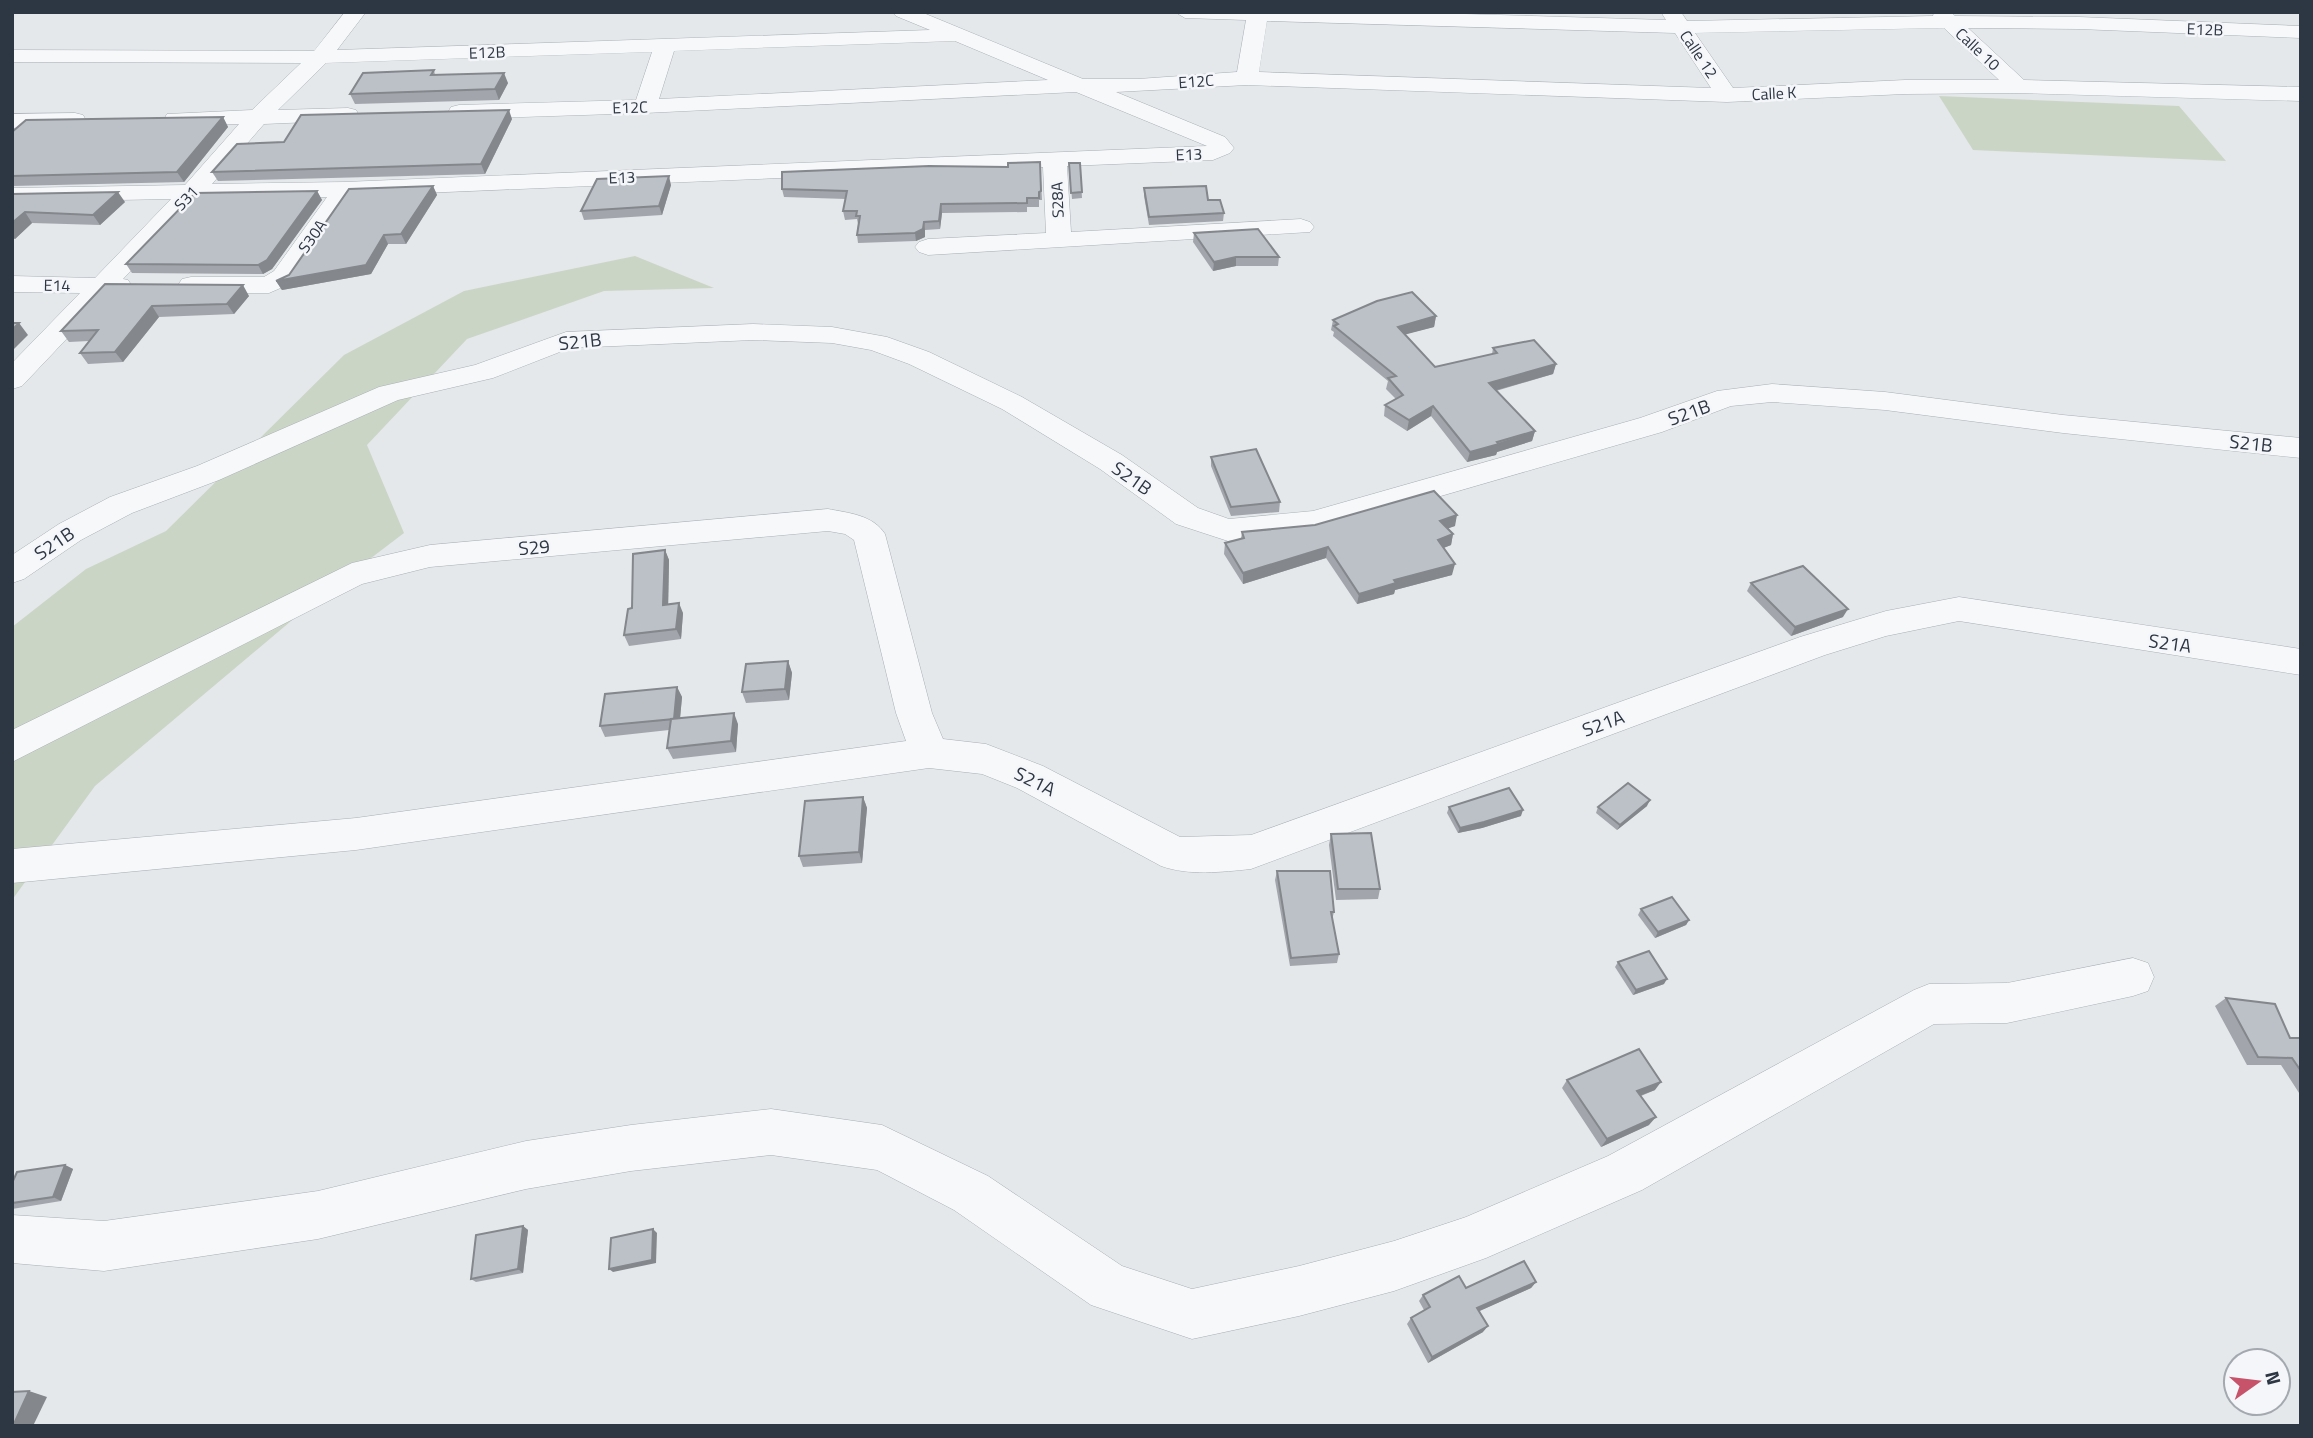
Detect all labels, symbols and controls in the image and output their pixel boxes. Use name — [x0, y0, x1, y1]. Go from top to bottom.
street label: E12B — [2186, 16, 2224, 42]
street label: Calle 10 — [1950, 22, 2006, 76]
street label: Calle 12 — [1674, 25, 1724, 83]
street label: E12B — [468, 39, 506, 65]
street label: E12C — [1177, 68, 1215, 94]
street label: Calle K — [1751, 80, 1797, 106]
street label: E12C — [612, 94, 648, 120]
street label: E13 — [1175, 142, 1203, 166]
street label: E13 — [608, 165, 636, 189]
street label: S31 — [168, 180, 204, 216]
street label: S28A — [1044, 181, 1070, 218]
street label: S30A — [292, 214, 332, 258]
street label: E14 — [43, 273, 71, 297]
street label: S21B — [557, 324, 603, 357]
street label: S21B — [1664, 391, 1714, 433]
street label: S21B — [2228, 426, 2274, 459]
street label: S21B — [1106, 453, 1158, 502]
street label: S21B — [28, 518, 80, 567]
street label: S29 — [517, 531, 551, 562]
street label: S21A — [2147, 625, 2193, 660]
street label: S21A — [1578, 702, 1628, 743]
street label: S21A — [1010, 758, 1061, 803]
north arrow — [2222, 1347, 2292, 1417]
text: N — [2258, 1368, 2290, 1388]

